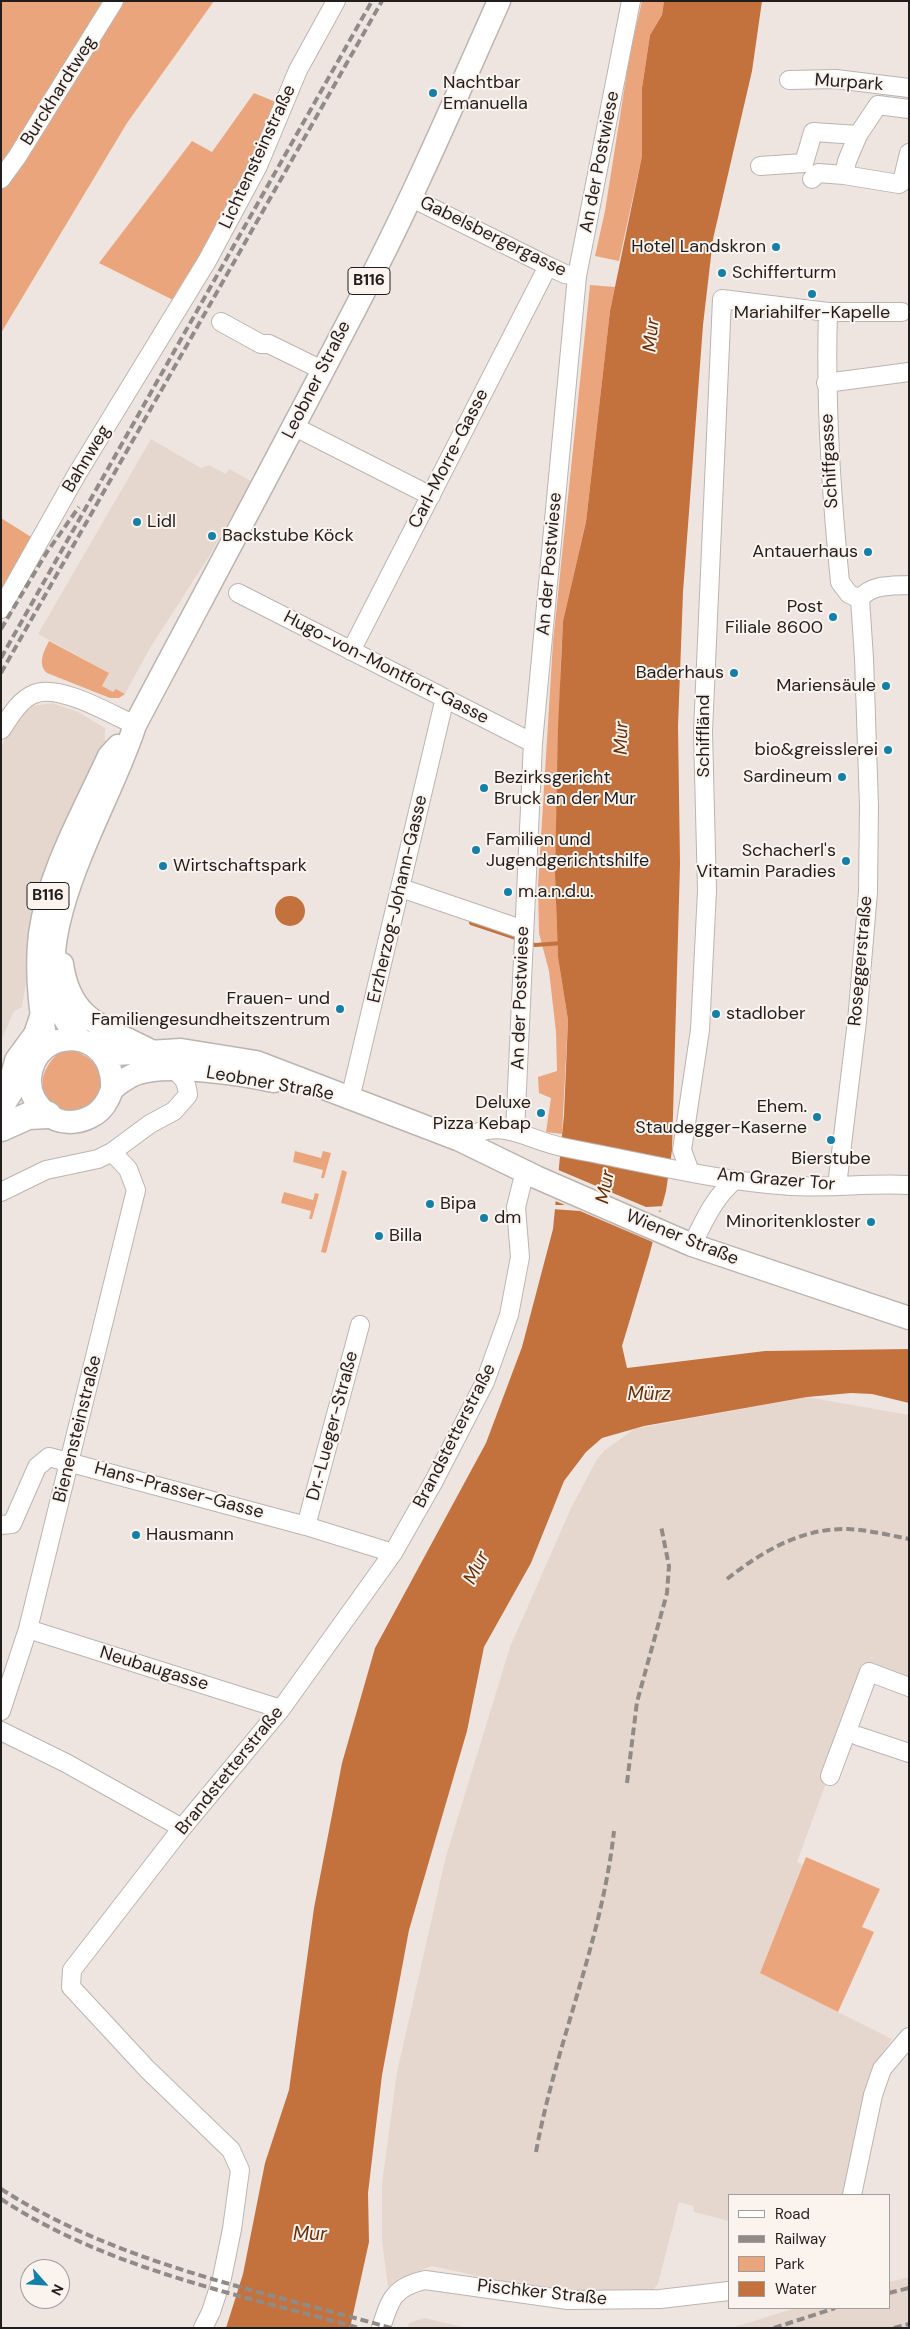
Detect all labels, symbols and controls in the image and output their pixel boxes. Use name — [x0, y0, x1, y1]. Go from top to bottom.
street label: Burckhardtweg — [17, 32, 101, 150]
street label: Murpark — [814, 70, 884, 96]
place label: Nachtbar Emanuella — [443, 72, 528, 115]
street label: Lichtensteinstraße — [215, 82, 301, 232]
marker: Nachtbar Emanuella — [427, 87, 439, 99]
street label: An der Postwiese — [576, 89, 624, 235]
street label: Gabelsbergergasse — [416, 192, 570, 282]
place label: Hotel Landskron — [631, 236, 766, 258]
marker: Hotel Landskron — [770, 241, 782, 253]
place label: Schifferturm — [732, 262, 836, 284]
marker: Schifferturm — [716, 267, 728, 279]
road number: B116 — [348, 268, 390, 294]
marker: Mariahilfer-Kapelle — [806, 288, 818, 300]
place label: Mariahilfer-Kapelle — [734, 302, 890, 324]
water label: Mur — [639, 317, 665, 353]
street label: Leobner Straße — [278, 318, 356, 442]
street label: Carl-Morre-Gasse — [405, 386, 493, 532]
street label: Schiffgasse — [817, 413, 843, 509]
street label: Bahnweg — [58, 421, 116, 497]
street label: An der Postwiese — [533, 491, 567, 637]
place label: Lidl — [147, 511, 176, 533]
marker: Lidl — [131, 516, 143, 528]
place label: Backstube Köck — [222, 525, 354, 547]
marker: Backstube Köck — [206, 530, 218, 542]
place label: Antauerhaus — [752, 541, 858, 563]
marker: Antauerhaus — [862, 546, 874, 558]
place label: Post Filiale 8600 — [725, 596, 823, 638]
street label: Hugo-von-Montfort-Gasse — [280, 607, 492, 729]
marker: Post Filiale 8600 — [827, 611, 839, 623]
place label: Baderhaus — [636, 662, 724, 684]
marker: Baderhaus — [728, 667, 740, 679]
place label: Mariensäule — [776, 675, 876, 697]
marker: Mariensäule — [880, 680, 892, 692]
street label: Schiffländ — [693, 694, 715, 778]
water label: Mur — [610, 721, 634, 755]
place label: bio&greisslerei — [754, 739, 878, 761]
marker: bio&greisslerei — [882, 744, 894, 756]
place label: Sardineum — [743, 766, 832, 788]
place label: Bezirksgericht Bruck an der Mur — [494, 767, 636, 810]
marker: Sardineum — [836, 771, 848, 783]
marker: Bezirksgericht Bruck an der Mur — [478, 782, 490, 794]
street label: Erzherzog-Johann-Gasse — [364, 793, 432, 1005]
place label: Familien und Jugendgerichtshilfe — [486, 829, 649, 872]
place label: Schacherl's Vitamin Paradies — [696, 840, 836, 882]
marker: Familien und Jugendgerichtshilfe — [470, 844, 482, 856]
place label: Wirtschaftspark — [173, 855, 307, 877]
marker: Schacherl's Vitamin Paradies — [840, 855, 852, 867]
marker: Wirtschaftspark — [157, 860, 169, 872]
place label: m.a.n.d.u. — [518, 881, 594, 903]
road number: B116 — [27, 882, 69, 909]
marker: m.a.n.d.u. — [502, 886, 514, 898]
street label: Roseggerstraße — [845, 895, 877, 1027]
street label: An der Postwiese — [508, 926, 534, 1070]
place label: Frauen- und Familiengesundheitszentrum — [91, 988, 330, 1030]
marker: Frauen- und Familiengesundheitszentrum — [334, 1003, 346, 1015]
place label: stadlober — [726, 1003, 806, 1025]
marker: stadlober — [710, 1008, 722, 1020]
street label: Leobner Straße — [205, 1062, 335, 1106]
place label: Deluxe Pizza Kebap — [433, 1092, 531, 1134]
place label: Ehem. Staudegger-Kaserne — [635, 1096, 807, 1138]
marker: Deluxe Pizza Kebap — [535, 1107, 547, 1119]
marker: Ehem. Staudegger-Kaserne — [811, 1111, 823, 1123]
marker: Bierstube — [825, 1134, 837, 1146]
place label: Bierstube — [791, 1148, 871, 1170]
street label: Am Grazer Tor — [716, 1164, 836, 1196]
water label: Mur — [592, 1168, 620, 1206]
place label: Bipa — [440, 1193, 476, 1215]
marker: Bipa — [424, 1198, 436, 1210]
street label: Wiener Straße — [622, 1206, 742, 1270]
place label: dm — [494, 1207, 521, 1229]
place label: Minoritenkloster — [726, 1211, 861, 1233]
marker: dm — [478, 1212, 490, 1224]
marker: Minoritenkloster — [865, 1216, 877, 1228]
place label: Billa — [389, 1225, 422, 1247]
marker: Billa — [373, 1230, 385, 1242]
street label: Dr.-Lueger-Straße — [303, 1349, 363, 1503]
street label: Bienensteinstraße — [49, 1353, 107, 1505]
street label: Brandstetterstraße — [409, 1360, 501, 1512]
water label: Mürz — [628, 1384, 670, 1406]
street label: Hans-Prasser-Gasse — [92, 1458, 266, 1524]
place label: Hausmann — [146, 1524, 234, 1546]
marker: Hausmann — [130, 1529, 142, 1541]
water label: Mur — [459, 1548, 495, 1588]
street label: Neubaugasse — [97, 1642, 211, 1696]
street label: Brandstetterstraße — [172, 1702, 288, 1840]
legend — [728, 2194, 890, 2309]
text: Road — [775, 2204, 810, 2224]
water label: Mur — [293, 2224, 327, 2246]
text: Railway — [775, 2229, 826, 2249]
text: Park — [775, 2254, 805, 2274]
north arrow — [20, 2259, 70, 2309]
street label: Pischker Straße — [476, 2275, 608, 2311]
text: Water — [775, 2279, 816, 2299]
text: N — [47, 2282, 68, 2299]

